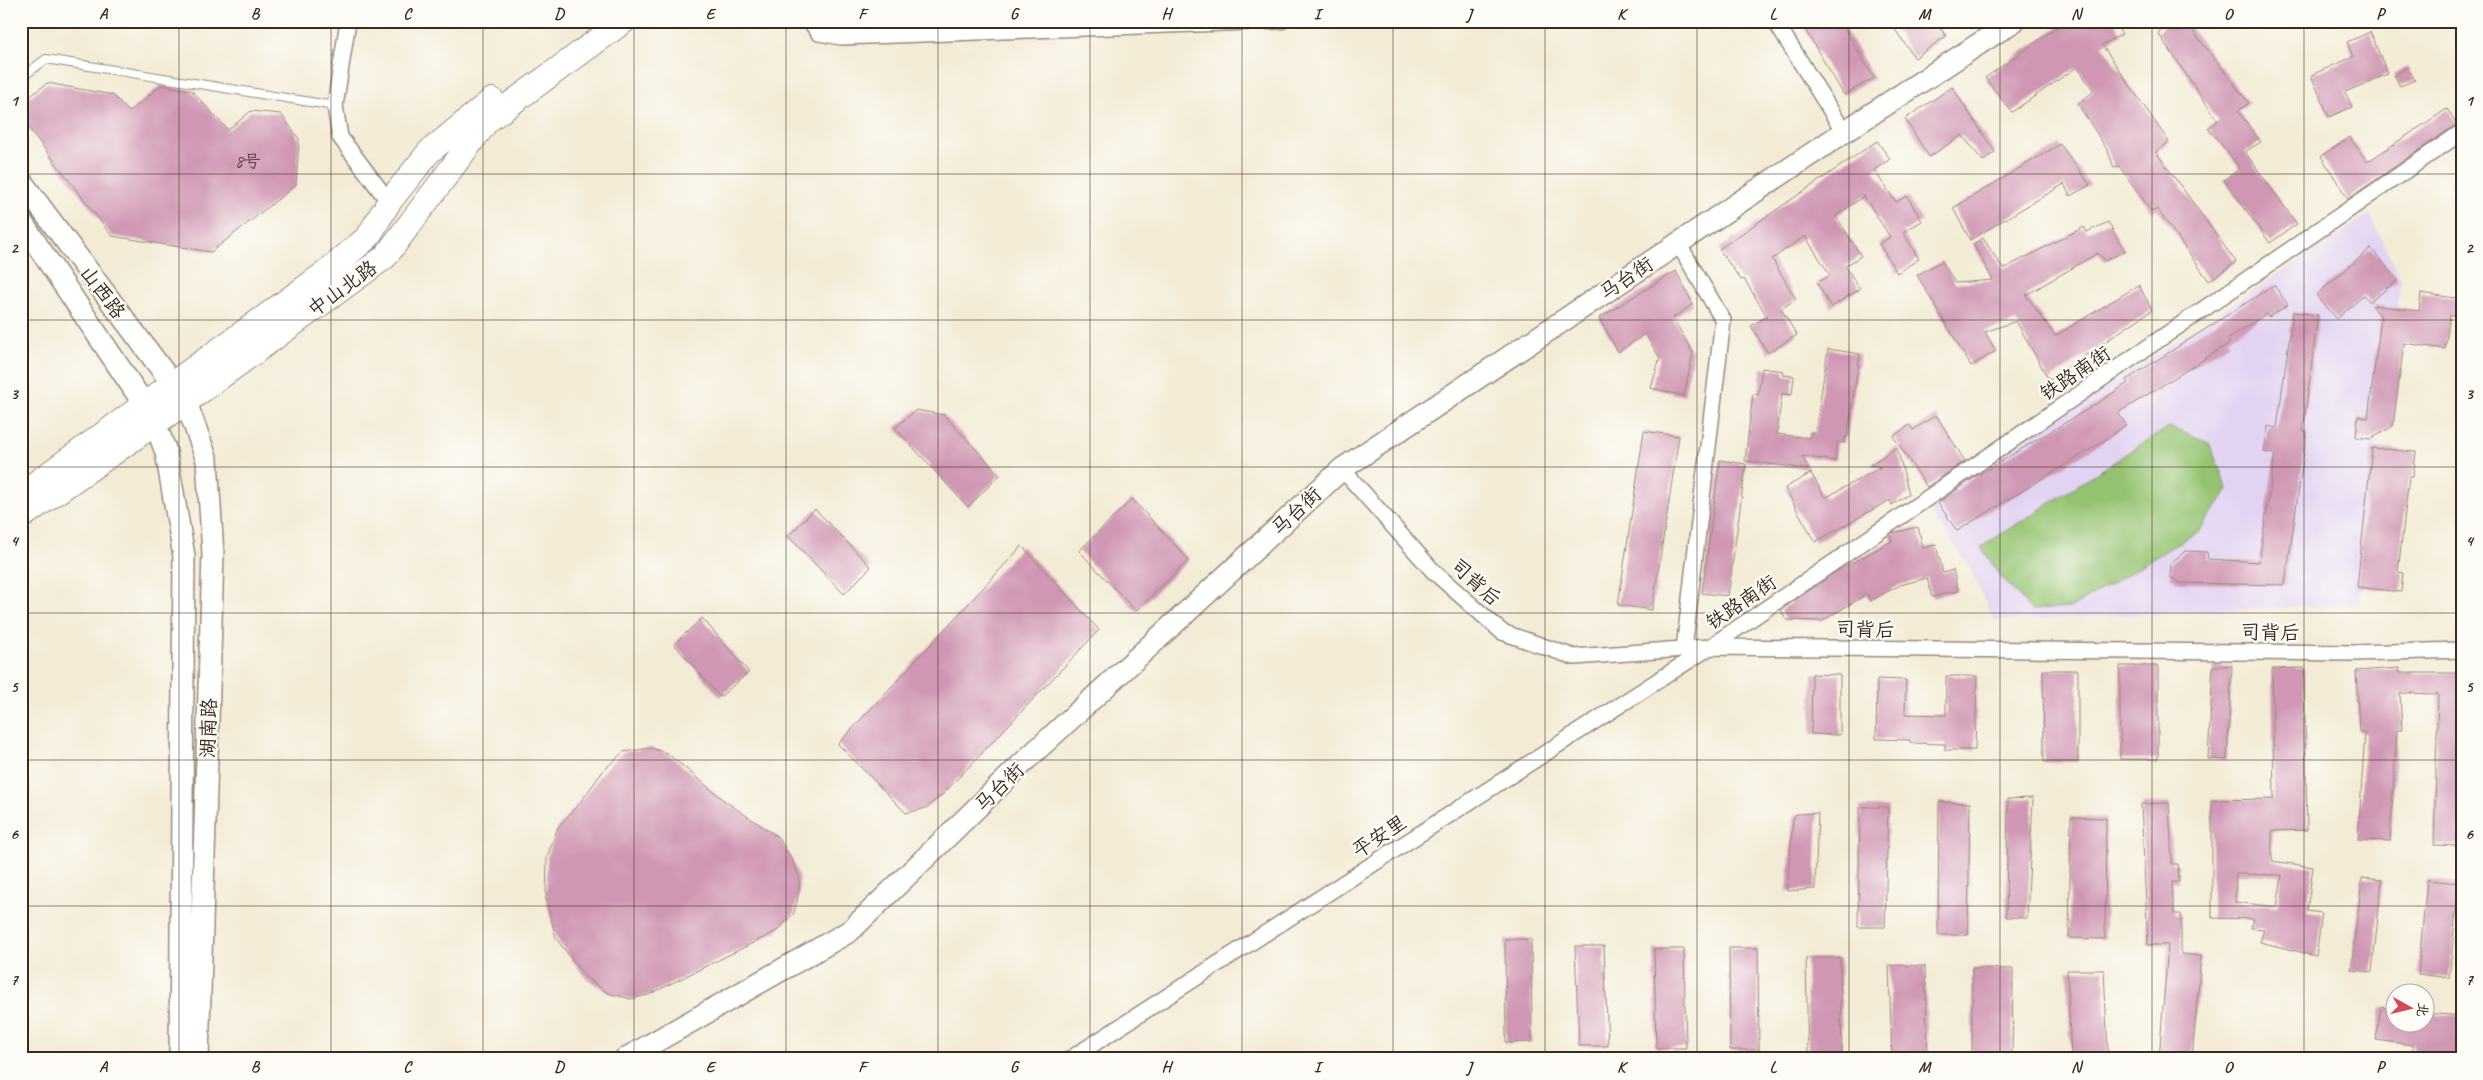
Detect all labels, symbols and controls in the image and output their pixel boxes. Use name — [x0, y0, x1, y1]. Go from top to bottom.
text: A — [99, 4, 109, 24]
text: B — [251, 4, 261, 24]
text: C — [403, 4, 413, 24]
text: D — [554, 4, 565, 24]
text: E — [706, 4, 717, 24]
text: F — [858, 4, 869, 24]
text: G — [1010, 4, 1020, 24]
text: H — [1161, 4, 1173, 24]
text: I — [1314, 4, 1324, 24]
text: J — [1465, 4, 1474, 24]
text: K — [1617, 4, 1629, 24]
text: L — [1770, 4, 1778, 24]
text: M — [1918, 4, 1932, 24]
text: N — [2071, 4, 2084, 24]
text: O — [2224, 4, 2234, 24]
text: P — [2376, 4, 2386, 24]
text: 1 — [10, 91, 19, 111]
text: 1 — [2465, 91, 2474, 111]
house number: 8号 — [235, 150, 261, 172]
text: 2 — [10, 238, 19, 258]
text: 2 — [2465, 238, 2474, 258]
street label: 马台街 — [1594, 251, 1658, 306]
street label: 中山北路 — [303, 254, 383, 322]
street label: 山西路 — [75, 261, 131, 325]
street label: 铁路南街 — [2035, 341, 2115, 406]
text: 3 — [10, 384, 19, 404]
text: 3 — [2465, 384, 2474, 404]
street label: 马台街 — [1266, 482, 1327, 541]
text: 4 — [10, 531, 19, 551]
text: 4 — [2465, 531, 2474, 551]
street label: 司背后 — [1445, 553, 1506, 612]
street label: 铁路南街 — [1701, 570, 1781, 635]
street label: 司背后 — [1835, 616, 1895, 643]
street label: 司背后 — [2240, 619, 2300, 646]
text: 5 — [11, 677, 20, 697]
text: 5 — [2466, 677, 2475, 697]
street label: 湖南路 — [195, 697, 222, 758]
street label: 马台街 — [969, 758, 1030, 817]
street label: 平安里 — [1347, 810, 1411, 863]
text: 6 — [10, 824, 19, 844]
text: 6 — [2465, 824, 2474, 844]
text: 7 — [10, 970, 19, 990]
text: 7 — [2465, 970, 2474, 990]
north arrow — [2386, 982, 2436, 1032]
text: 北 — [2413, 1002, 2432, 1018]
text: A — [99, 1057, 109, 1077]
text: B — [251, 1057, 261, 1077]
text: C — [403, 1057, 413, 1077]
text: D — [554, 1057, 565, 1077]
text: E — [706, 1057, 717, 1077]
text: F — [858, 1057, 869, 1077]
text: G — [1010, 1057, 1020, 1077]
text: H — [1161, 1057, 1173, 1077]
text: I — [1314, 1057, 1324, 1077]
text: J — [1465, 1057, 1474, 1077]
text: K — [1617, 1057, 1629, 1077]
text: L — [1770, 1057, 1778, 1077]
text: M — [1918, 1057, 1932, 1077]
text: N — [2071, 1057, 2084, 1077]
text: O — [2224, 1057, 2234, 1077]
text: P — [2376, 1057, 2386, 1077]

